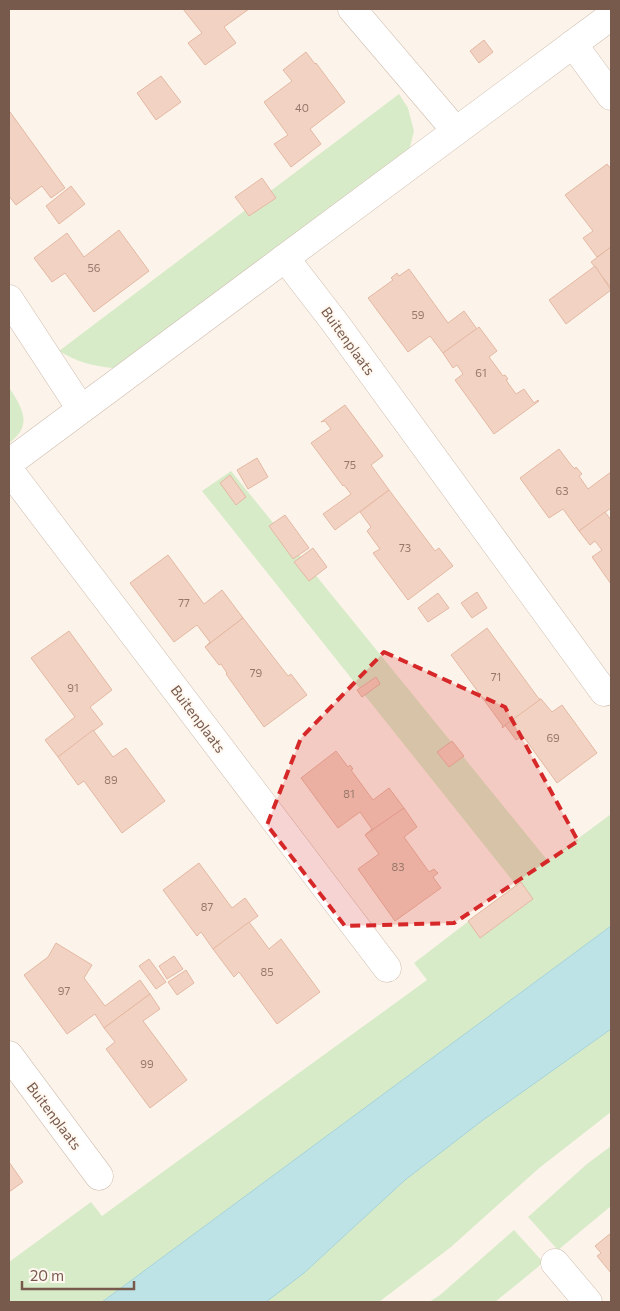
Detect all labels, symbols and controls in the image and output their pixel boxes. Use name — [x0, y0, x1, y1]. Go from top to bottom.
house number: 40 — [295, 101, 309, 114]
house number: 56 — [88, 261, 101, 274]
street label: Buitenplaats — [318, 303, 379, 378]
house number: 59 — [412, 308, 425, 321]
house number: 61 — [475, 366, 487, 379]
house number: 75 — [344, 458, 356, 471]
house number: 63 — [556, 484, 568, 497]
house number: 73 — [399, 541, 411, 554]
house number: 77 — [178, 596, 190, 609]
house number: 79 — [250, 666, 263, 679]
house number: 71 — [491, 670, 501, 683]
house number: 91 — [67, 681, 79, 694]
street label: Buitenplaats — [168, 682, 229, 756]
house number: 69 — [546, 731, 560, 744]
house number: 89 — [104, 773, 118, 786]
house number: 81 — [343, 787, 355, 800]
house number: 83 — [392, 860, 404, 873]
house number: 87 — [201, 900, 213, 913]
house number: 85 — [261, 965, 274, 978]
house number: 97 — [58, 984, 70, 997]
house number: 99 — [140, 1057, 154, 1070]
street label: Buitenplaats — [24, 1079, 85, 1153]
scale bar — [22, 1258, 135, 1290]
text: 20 m — [30, 1266, 64, 1284]

